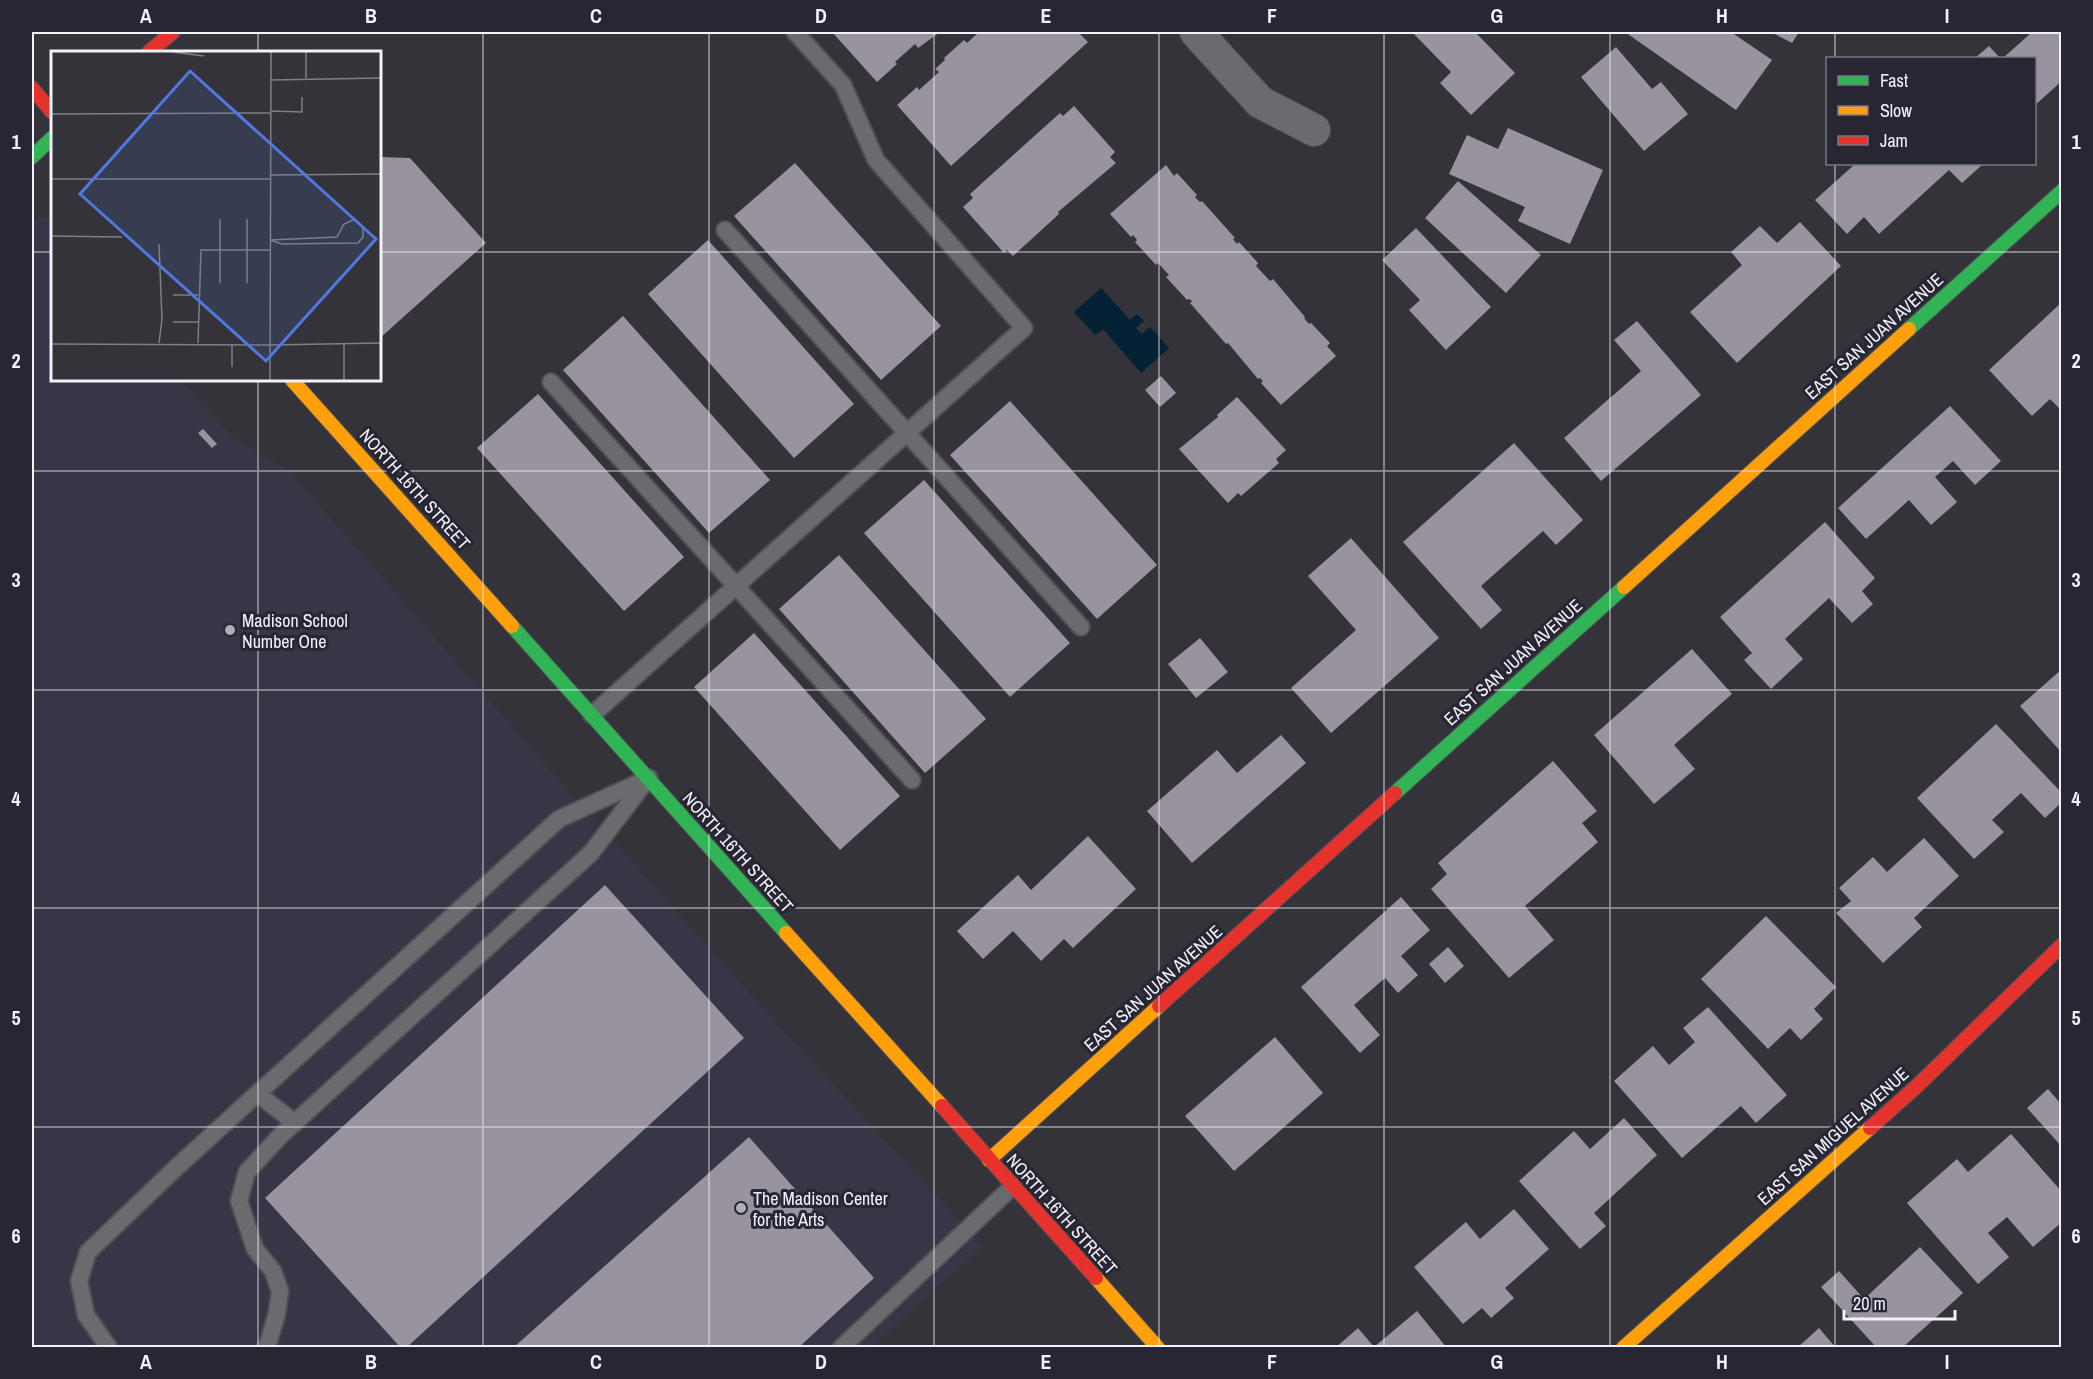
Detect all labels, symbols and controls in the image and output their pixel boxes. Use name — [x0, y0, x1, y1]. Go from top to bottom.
text: A — [140, 2, 152, 29]
text: B — [365, 2, 377, 29]
text: C — [590, 2, 602, 29]
text: D — [815, 2, 827, 29]
text: E — [1041, 2, 1052, 29]
text: F — [1267, 2, 1277, 29]
text: G — [1491, 2, 1503, 29]
text: H — [1716, 2, 1728, 29]
text: I — [1945, 2, 1949, 29]
inset map — [51, 51, 381, 381]
legend — [1826, 57, 2036, 165]
text: Fast — [1880, 68, 1908, 93]
text: Slow — [1880, 98, 1912, 123]
text: 1 — [11, 128, 21, 155]
text: Jam — [1880, 128, 1908, 153]
text: 1 — [2071, 128, 2081, 155]
street label: EAST SAN JUAN AVENUE — [1799, 267, 1949, 405]
text: 2 — [11, 347, 21, 374]
text: 2 — [2071, 347, 2081, 374]
street label: NORTH 16TH STREET — [354, 423, 476, 555]
text: 3 — [11, 566, 21, 593]
text: 3 — [2071, 566, 2081, 593]
street label: EAST SAN JUAN AVENUE — [1438, 593, 1588, 731]
place label: Madison School Number One — [242, 608, 348, 654]
marker: Madison School Number One — [223, 623, 237, 637]
text: 4 — [11, 785, 21, 812]
text: 4 — [2071, 785, 2081, 812]
street label: NORTH 16TH STREET — [677, 786, 799, 918]
street label: EAST SAN JUAN AVENUE — [1078, 919, 1228, 1057]
text: 5 — [11, 1004, 21, 1031]
text: 5 — [2071, 1004, 2081, 1031]
street label: EAST SAN MIGUEL AVENUE — [1752, 1061, 1914, 1211]
street label: NORTH 16TH STREET — [1001, 1148, 1123, 1280]
place label: The Madison Center for the Arts — [753, 1186, 888, 1232]
marker: The Madison Center for the Arts — [734, 1201, 748, 1215]
text: 6 — [11, 1222, 21, 1249]
text: 6 — [2071, 1222, 2081, 1249]
scale bar — [1844, 1283, 1955, 1321]
text: 20 m — [1853, 1291, 1886, 1316]
text: A — [140, 1348, 152, 1375]
text: B — [365, 1348, 377, 1375]
text: C — [590, 1348, 602, 1375]
text: D — [815, 1348, 827, 1375]
text: E — [1041, 1348, 1052, 1375]
text: F — [1267, 1348, 1277, 1375]
text: G — [1491, 1348, 1503, 1375]
text: H — [1716, 1348, 1728, 1375]
text: I — [1945, 1348, 1949, 1375]

